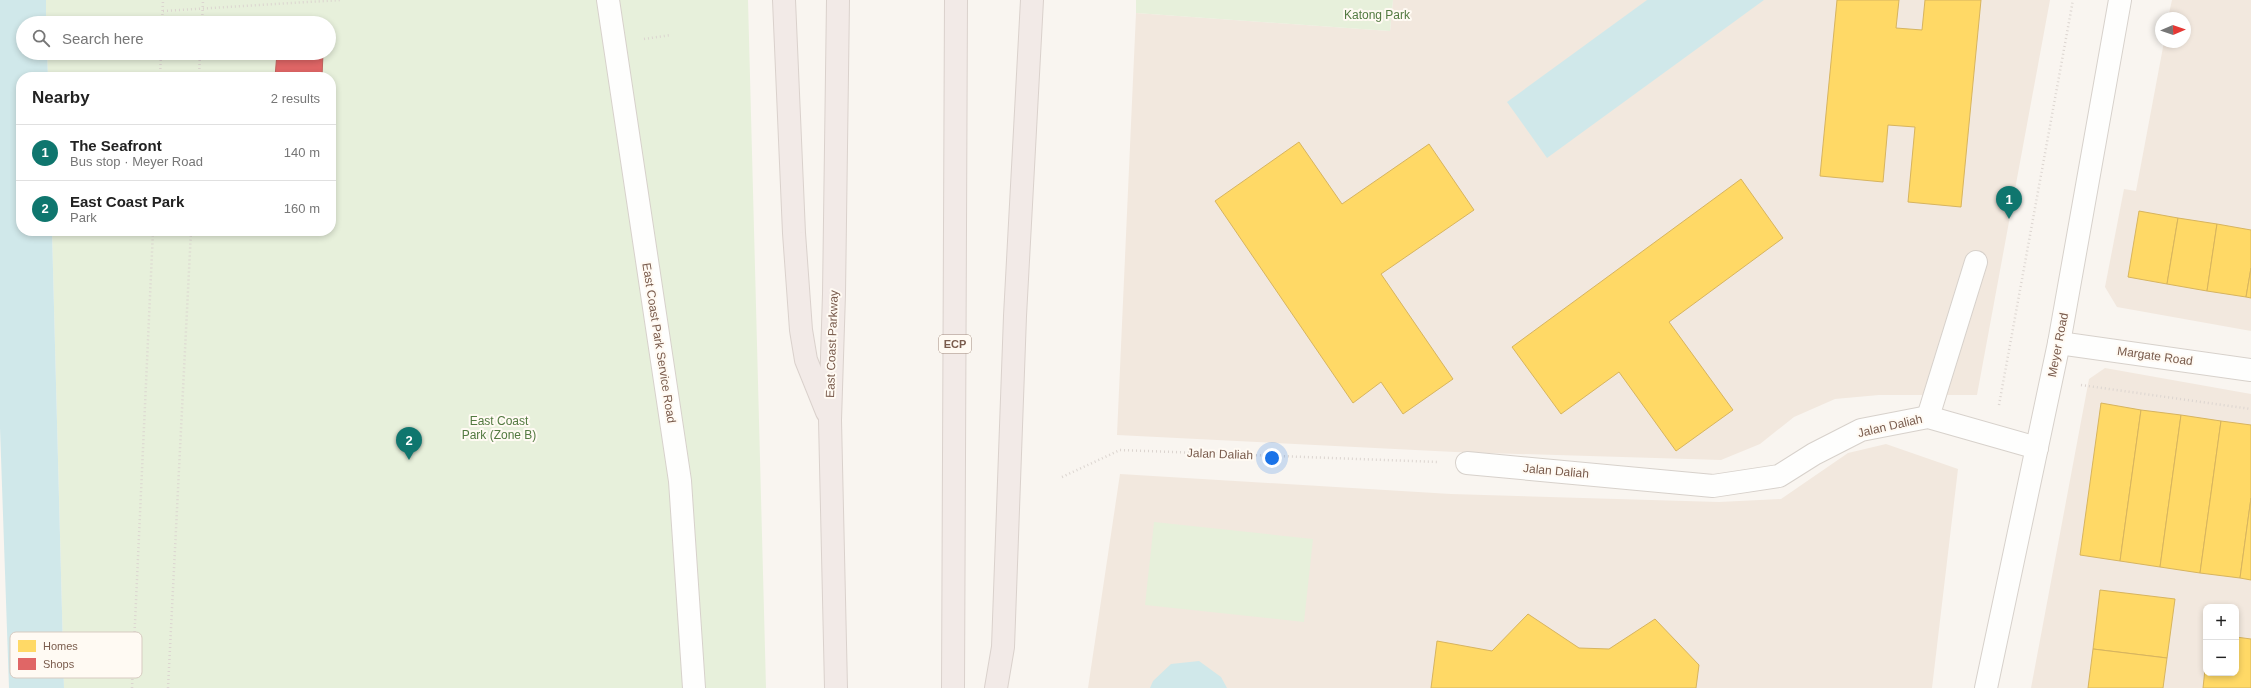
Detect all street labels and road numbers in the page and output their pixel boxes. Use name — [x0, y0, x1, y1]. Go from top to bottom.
street label: East Coast Park Service Road — [639, 262, 679, 424]
street label: East Coast Parkway — [823, 290, 841, 398]
street label: Meyer Road — [2045, 312, 2071, 378]
road number: ECP — [939, 335, 971, 353]
street label: Margate Road — [2116, 344, 2194, 368]
street label: Jalan Daliah — [1856, 412, 1924, 440]
street label: Jalan Daliah — [1187, 446, 1253, 462]
street label: Jalan Daliah — [1522, 461, 1590, 481]

